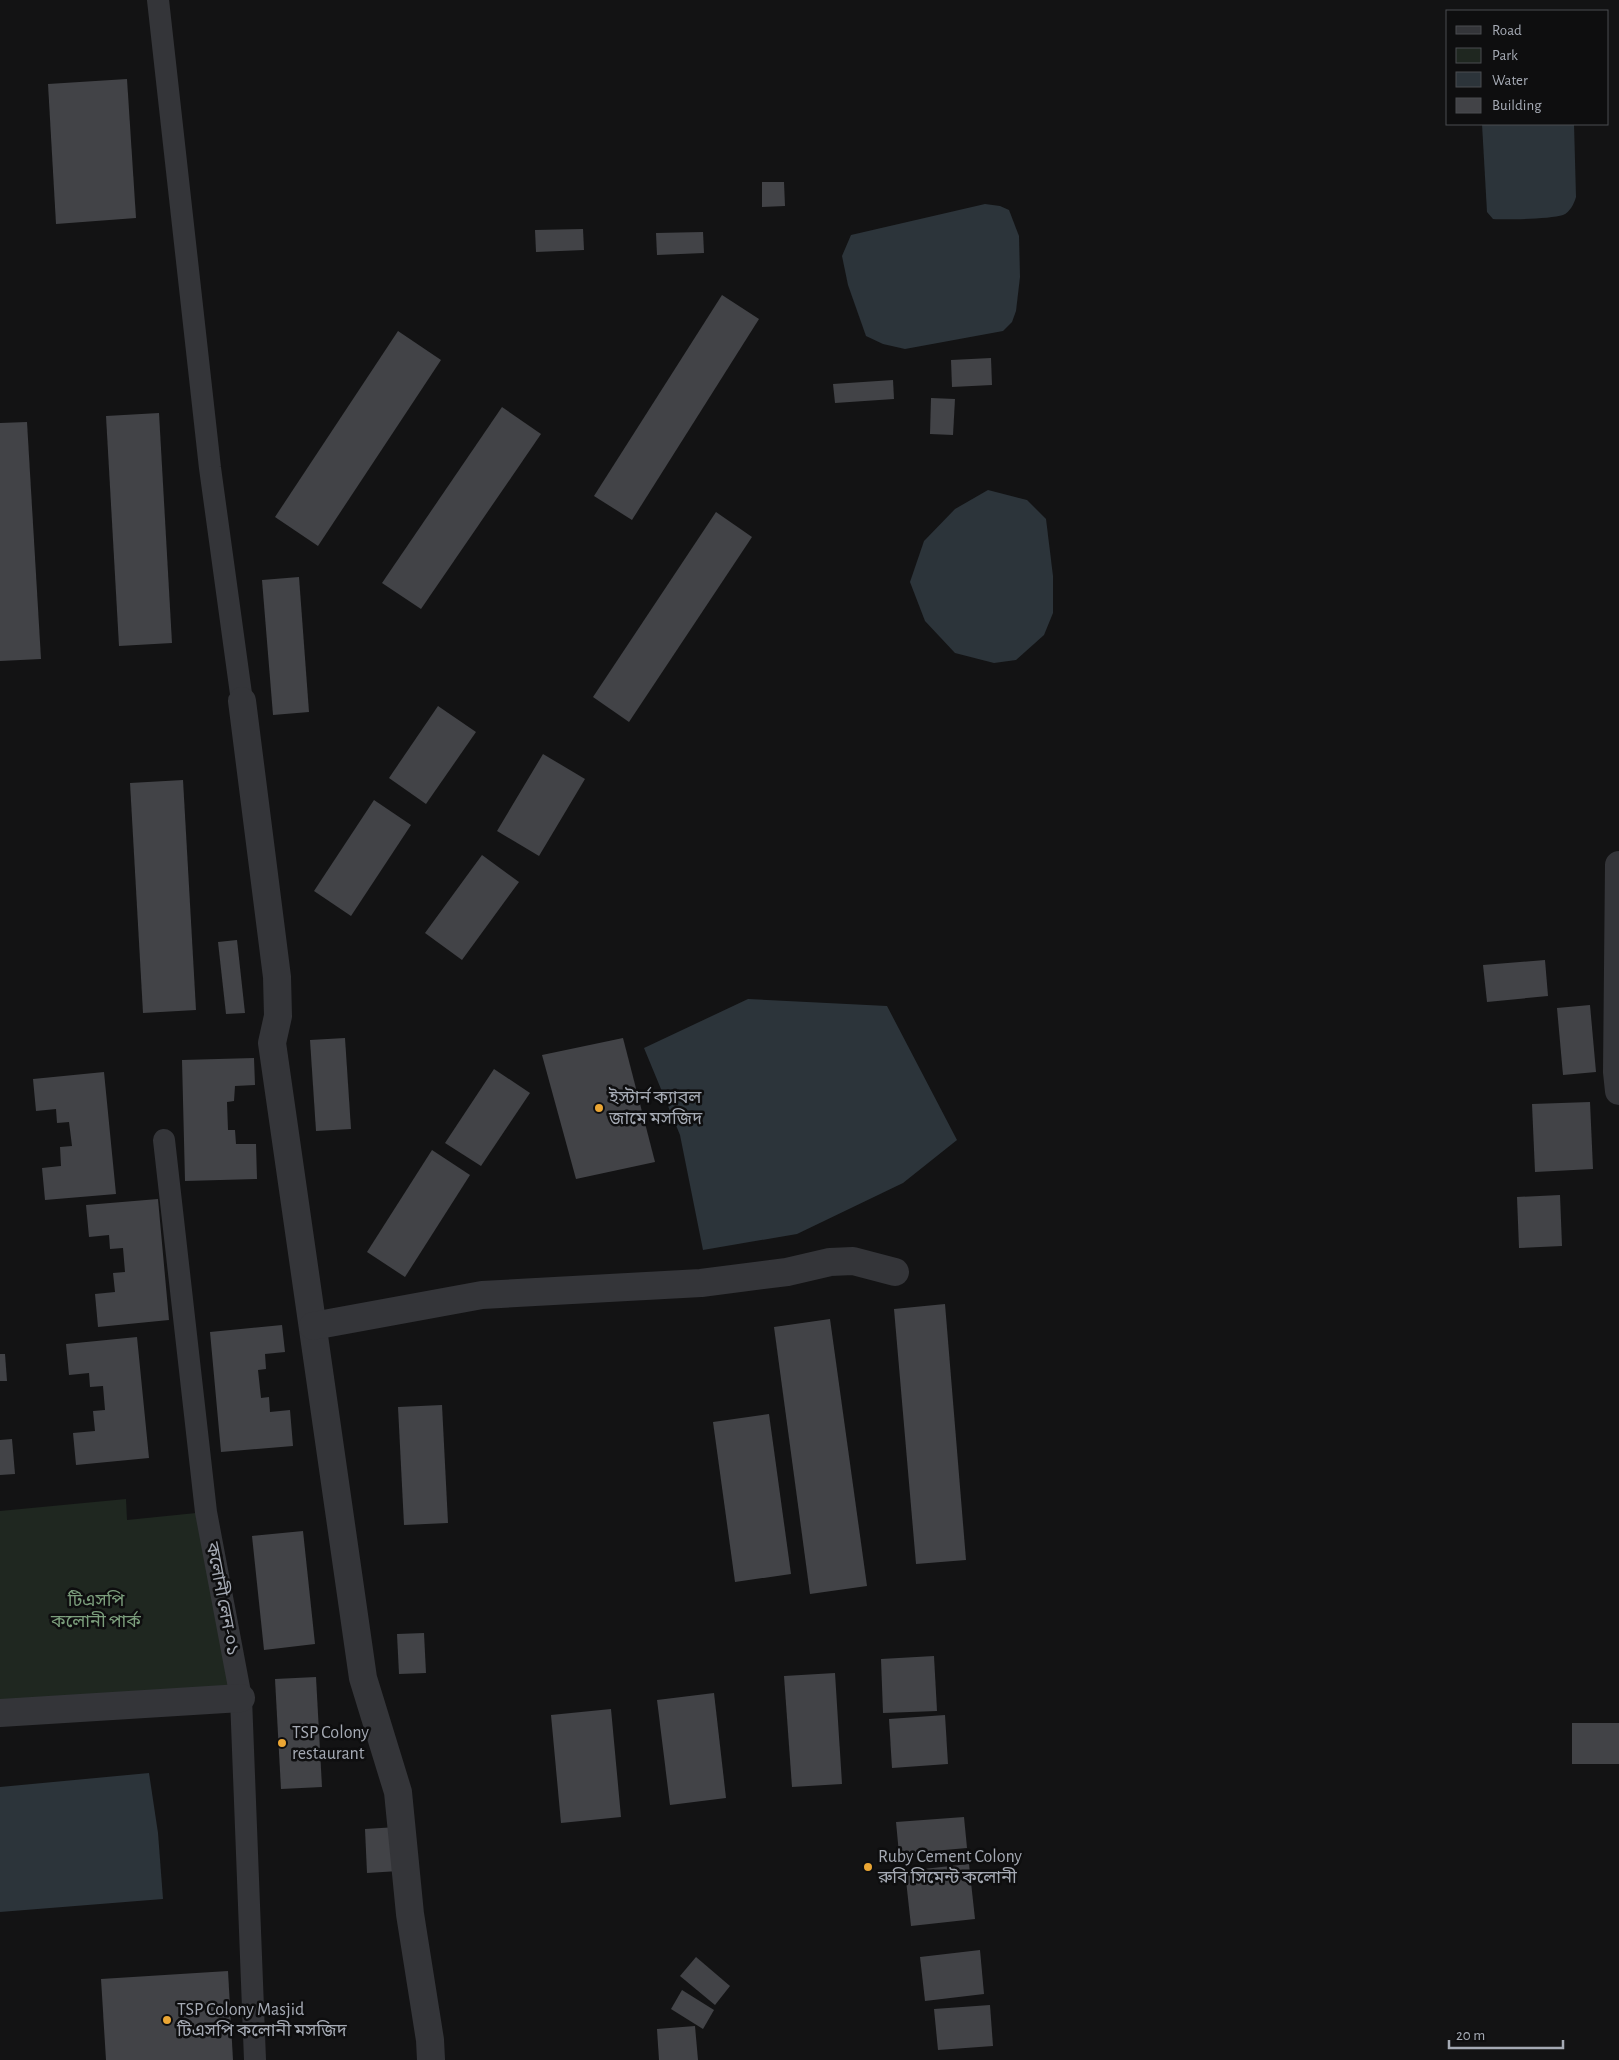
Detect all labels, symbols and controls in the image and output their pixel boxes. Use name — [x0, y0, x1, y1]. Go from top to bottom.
legend — [1446, 10, 1609, 125]
text: Road — [1492, 23, 1522, 38]
text: Park — [1492, 48, 1518, 63]
text: Water — [1492, 73, 1528, 88]
text: Building — [1492, 98, 1542, 113]
place label: ইস্টার্ন ক্যাবল জামে মসজিদ — [608, 1086, 703, 1128]
marker: ইস্টার্ন ক্যাবল জামে মসজিদ — [593, 1102, 605, 1114]
street label: কলোনী লেন-০১ — [202, 1540, 244, 1657]
park label: টিএসপি কলোনী পার্ক — [50, 1590, 141, 1631]
place label: TSP Colony restaurant — [292, 1724, 369, 1763]
marker: TSP Colony restaurant — [276, 1737, 288, 1749]
place label: Ruby Cement Colony রুবি সিমেন্ট কলোনী — [877, 1848, 1022, 1887]
marker: Ruby Cement Colony রুবি সিমেন্ট কলোনী — [862, 1861, 874, 1873]
place label: TSP Colony Masjid টিএসপি কলোনী মসজিদ — [176, 2001, 348, 2040]
marker: TSP Colony Masjid টিএসপি কলোনী মসজিদ — [161, 2014, 173, 2026]
scale bar — [1449, 2018, 1563, 2050]
text: 20 m — [1456, 2028, 1485, 2043]

